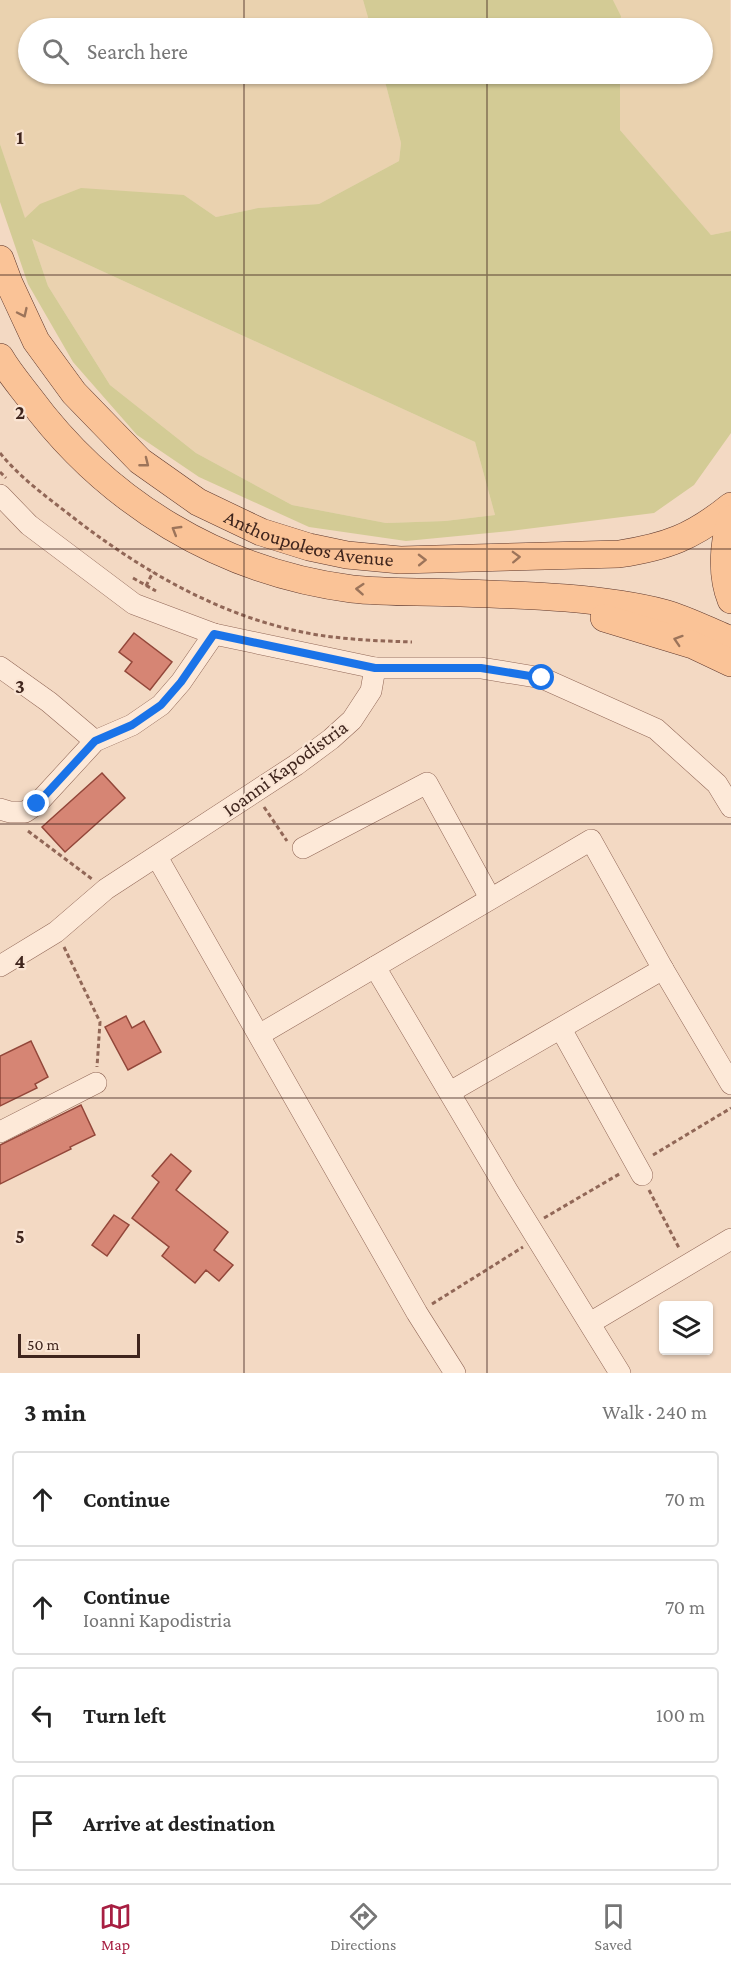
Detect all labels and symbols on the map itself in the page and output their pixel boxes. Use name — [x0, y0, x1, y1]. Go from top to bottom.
text: 1 — [16, 126, 24, 148]
one-way arrow — [15, 307, 27, 318]
text: 2 — [15, 401, 25, 423]
one-way arrow — [138, 456, 149, 467]
street label: Anthoupoleos Avenue — [221, 505, 395, 570]
one-way arrow — [172, 526, 182, 537]
one-way arrow — [512, 551, 521, 564]
one-way arrow — [417, 553, 426, 566]
one-way arrow — [356, 583, 365, 596]
one-way arrow — [673, 635, 684, 647]
route start — [528, 664, 554, 690]
text: 3 — [15, 675, 25, 697]
street label: Ioanni Kapodistria — [218, 715, 352, 821]
route end — [23, 790, 49, 816]
text: 4 — [15, 950, 26, 972]
text: 5 — [15, 1225, 25, 1247]
scale bar — [18, 1331, 140, 1358]

